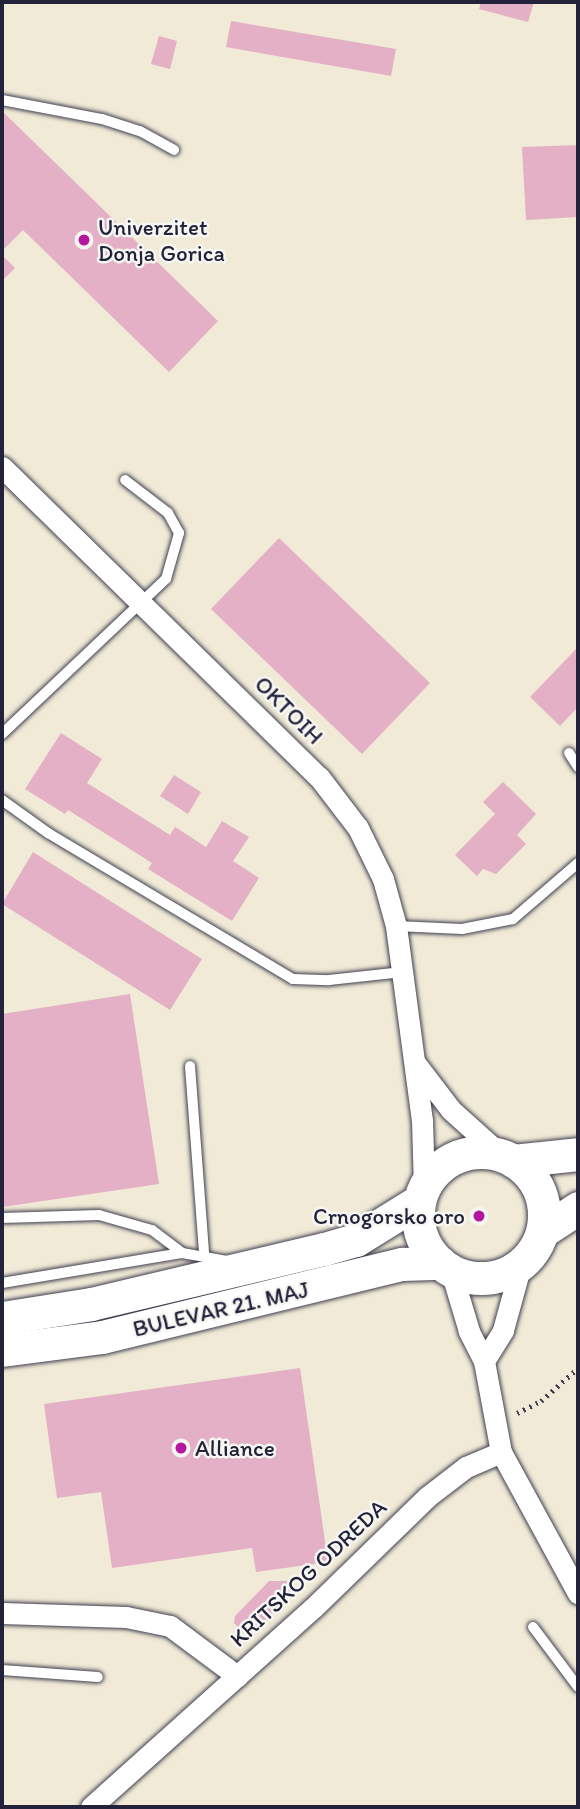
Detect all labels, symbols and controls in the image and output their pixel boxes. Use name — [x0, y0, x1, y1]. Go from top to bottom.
place label: Univerzitet Donja Gorica — [98, 213, 225, 267]
marker: Univerzitet Donja Gorica — [76, 232, 92, 248]
street label: OKTOIH — [249, 670, 329, 750]
place label: Crnogorsko oro — [313, 1202, 465, 1230]
marker: Crnogorsko oro — [471, 1208, 487, 1224]
street label: BULEVAR 21. MAJ — [131, 1275, 311, 1343]
place label: Alliance — [195, 1434, 275, 1462]
marker: Alliance — [173, 1440, 189, 1456]
street label: KRITSKOG ODREDA — [224, 1493, 392, 1653]

